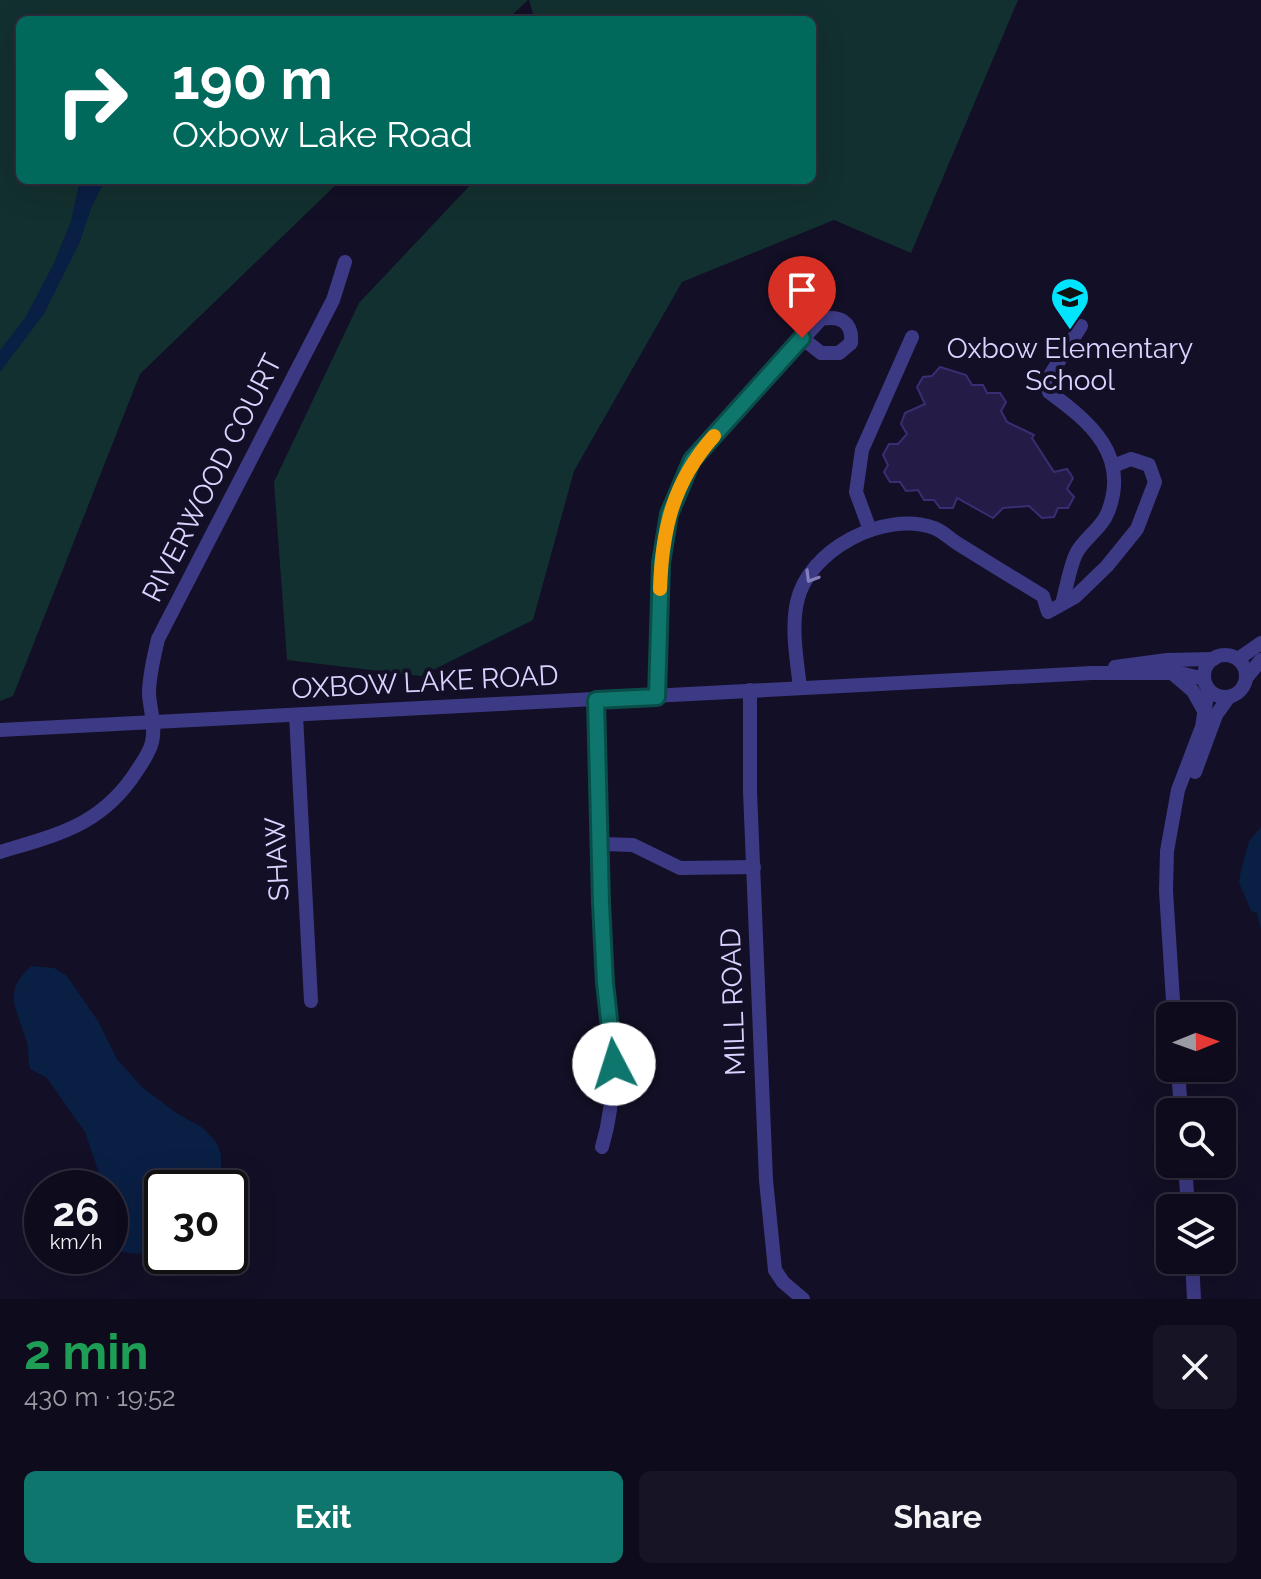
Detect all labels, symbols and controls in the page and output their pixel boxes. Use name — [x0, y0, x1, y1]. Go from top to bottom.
text: 190 m — [172, 46, 333, 112]
icon: right — [40, 48, 144, 152]
text: Oxbow Lake Road — [172, 113, 473, 155]
pin — [768, 256, 836, 338]
icon: arrive — [780, 268, 824, 312]
school or university icon: Oxbow Elementary School — [1049, 276, 1091, 331]
place label: Oxbow Elementary School — [947, 332, 1193, 397]
street label: RIVERWOOD COURT — [135, 349, 289, 607]
one-way arrow — [805, 568, 821, 583]
street label: OXBOW LAKE ROAD — [291, 659, 559, 705]
street label: SHAW — [258, 816, 296, 902]
street label: MILL ROAD — [714, 927, 752, 1077]
north arrow — [1156, 1002, 1236, 1082]
map controls — [1156, 1002, 1236, 1274]
position arrow — [572, 1022, 656, 1106]
button: search — [1156, 1098, 1236, 1178]
speed limit sign: 30 — [144, 1170, 248, 1274]
text: 26 — [53, 1188, 99, 1235]
button: layers — [1156, 1194, 1236, 1274]
text: km/h — [50, 1230, 102, 1254]
text: 2 min — [24, 1324, 149, 1380]
button: close — [1153, 1325, 1237, 1409]
text: 430 m · 19:52 — [24, 1382, 176, 1412]
button: Exit — [24, 1471, 623, 1563]
button: Share — [639, 1471, 1237, 1563]

